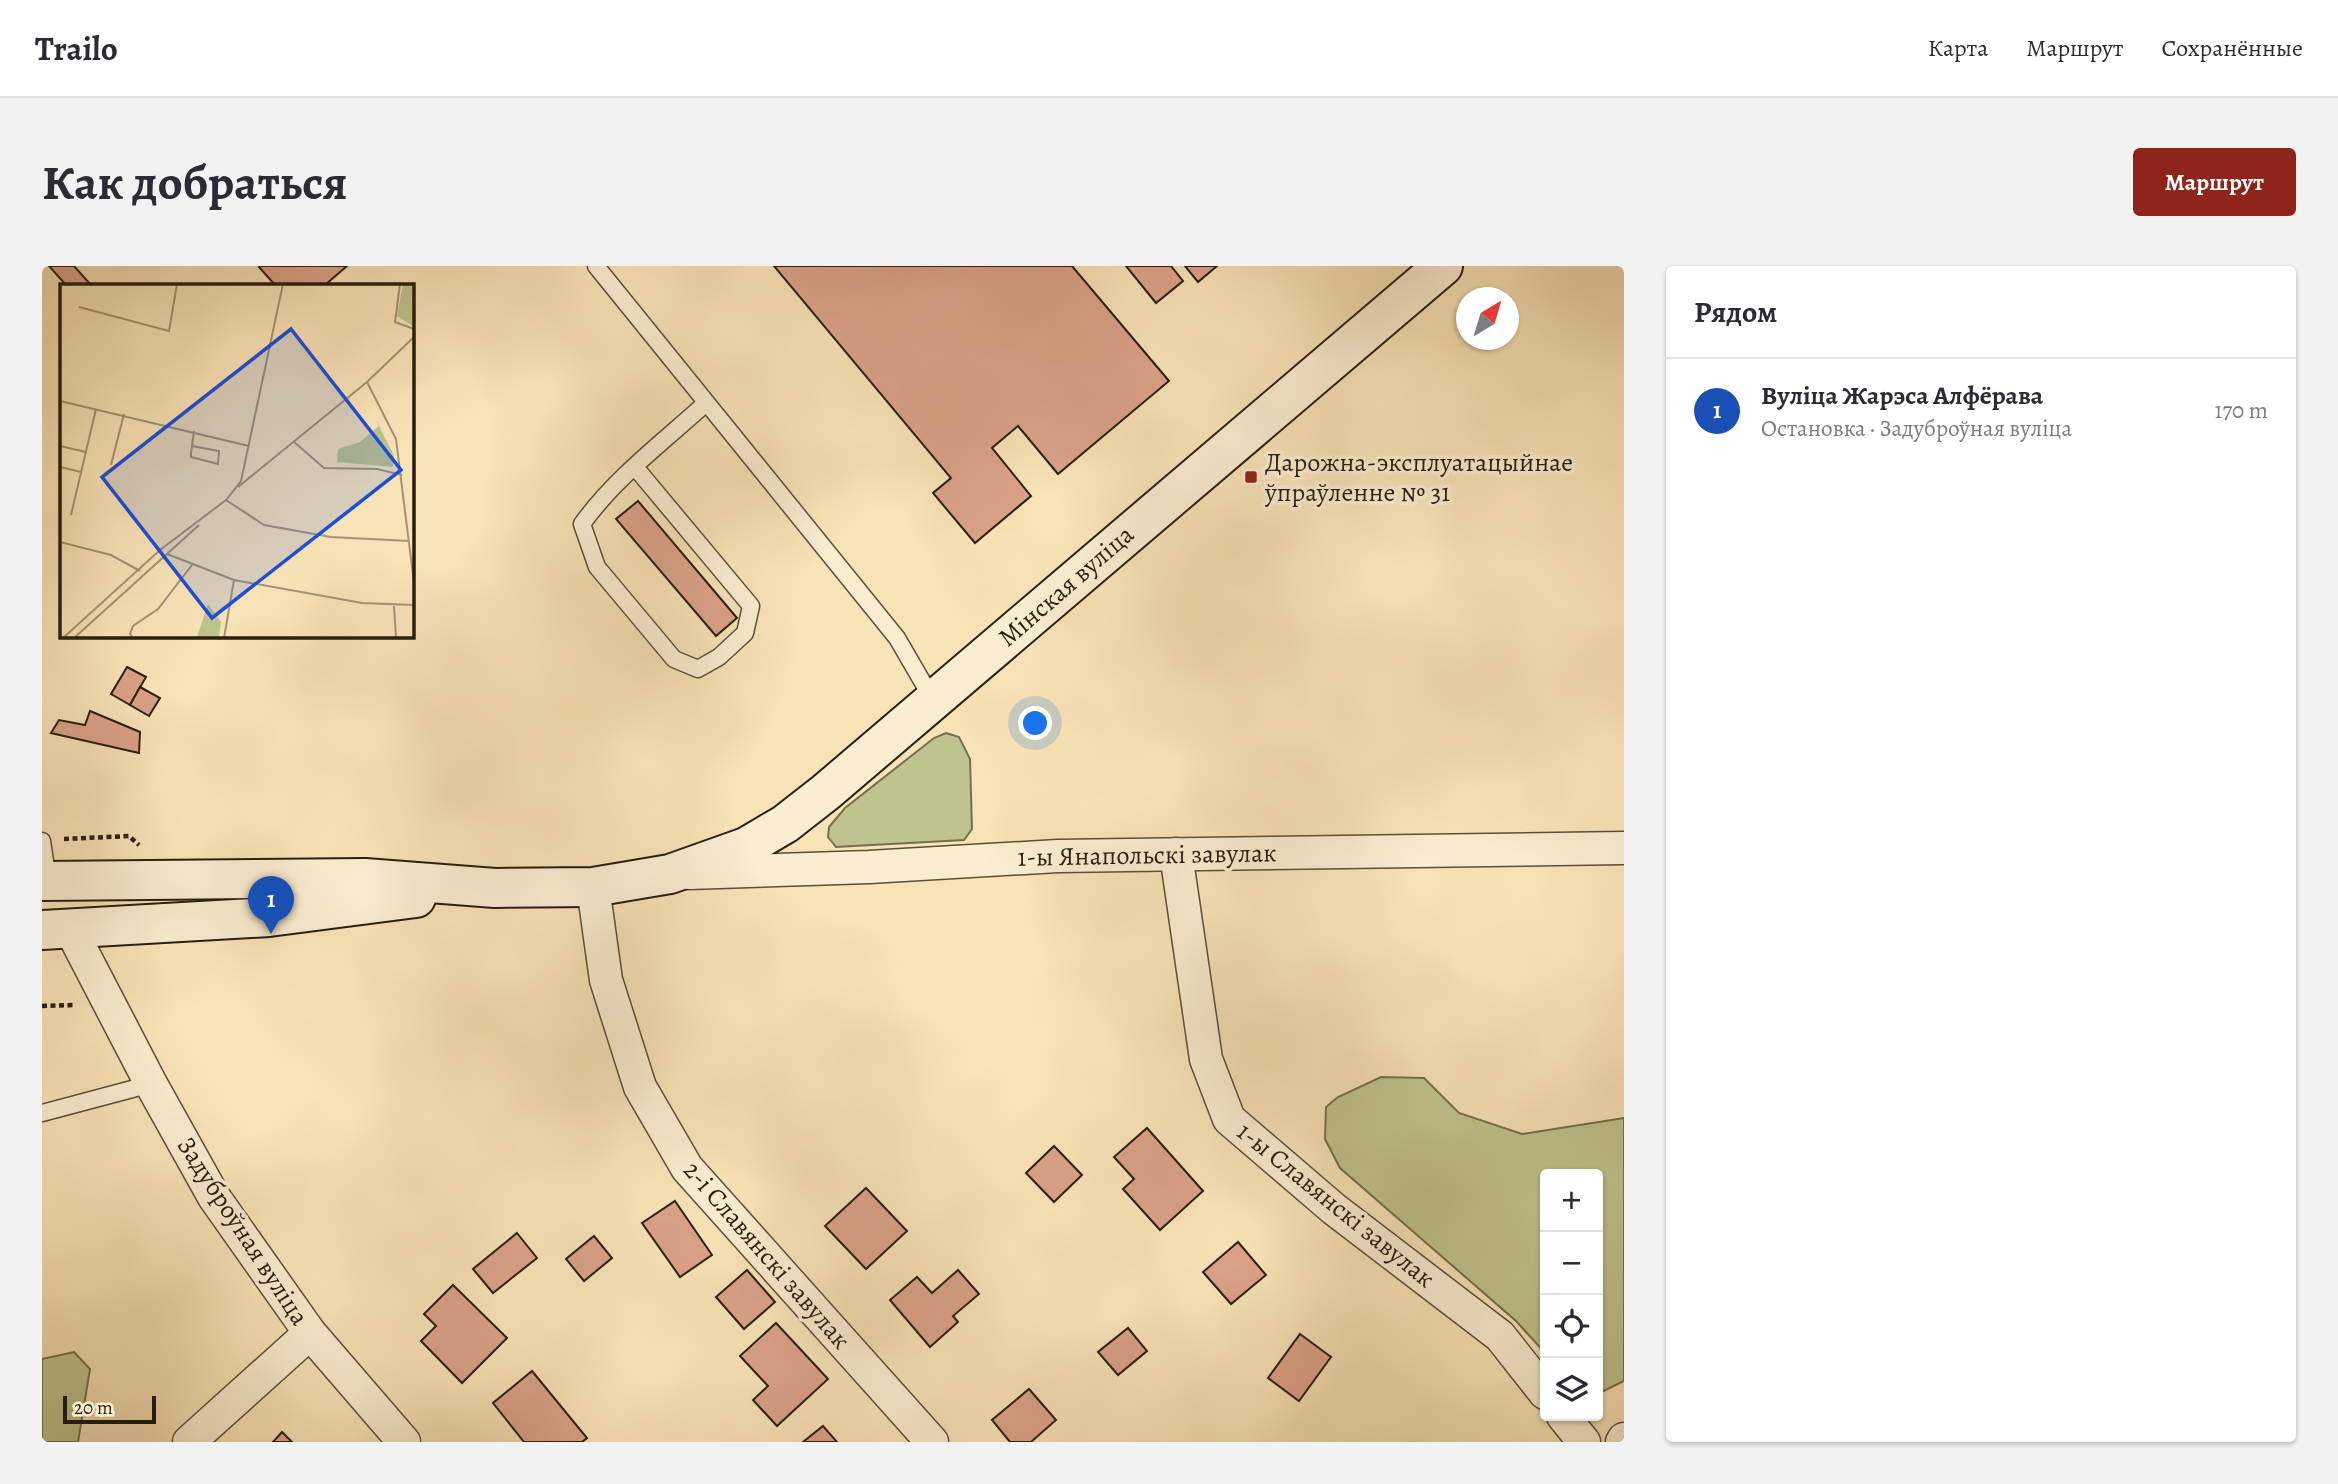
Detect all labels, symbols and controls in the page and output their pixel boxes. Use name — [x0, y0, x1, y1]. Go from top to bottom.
text: Trailo — [35, 26, 118, 71]
text: Карта — [1928, 32, 1988, 64]
text: Маршрут — [2026, 32, 2124, 64]
text: Сохранённые — [2162, 32, 2303, 64]
button: Маршрут — [2133, 148, 2296, 216]
text: Как добраться — [42, 149, 348, 216]
inset map — [60, 284, 413, 637]
north arrow — [1456, 287, 1519, 350]
text: Рядом — [1694, 292, 1777, 332]
text: Вуліца Жарэса Алфёрава — [1761, 378, 2043, 413]
text: 1 — [1713, 395, 1721, 426]
text: 170 m — [2215, 395, 2268, 426]
text: Остановка · Задуброўная вуліца — [1761, 413, 2072, 444]
place label: Дарожна-эксплуатацыйнае ўпраўленне № 31 — [1264, 445, 1573, 510]
marker: Дарожна-эксплуатацыйнае ўпраўленне № 31 — [1243, 469, 1259, 485]
street label: Мінская вуліца — [991, 517, 1141, 655]
your location — [1018, 706, 1052, 740]
street label: 1-ы Янапольскі завулак — [1017, 835, 1277, 875]
pin: 1 — [248, 876, 294, 934]
street label: 1-ы Славянскі завулак — [1230, 1114, 1442, 1296]
street label: Задуброўная вуліца — [169, 1130, 317, 1332]
street label: 2-і Славянскі завулак — [675, 1153, 859, 1357]
map controls — [1540, 1169, 1603, 1421]
button: + — [1540, 1169, 1603, 1232]
button: − — [1540, 1232, 1603, 1295]
button: locate — [1540, 1295, 1603, 1358]
button: layers — [1540, 1358, 1603, 1421]
scale bar — [63, 1393, 156, 1425]
text: 20 m — [74, 1395, 113, 1421]

